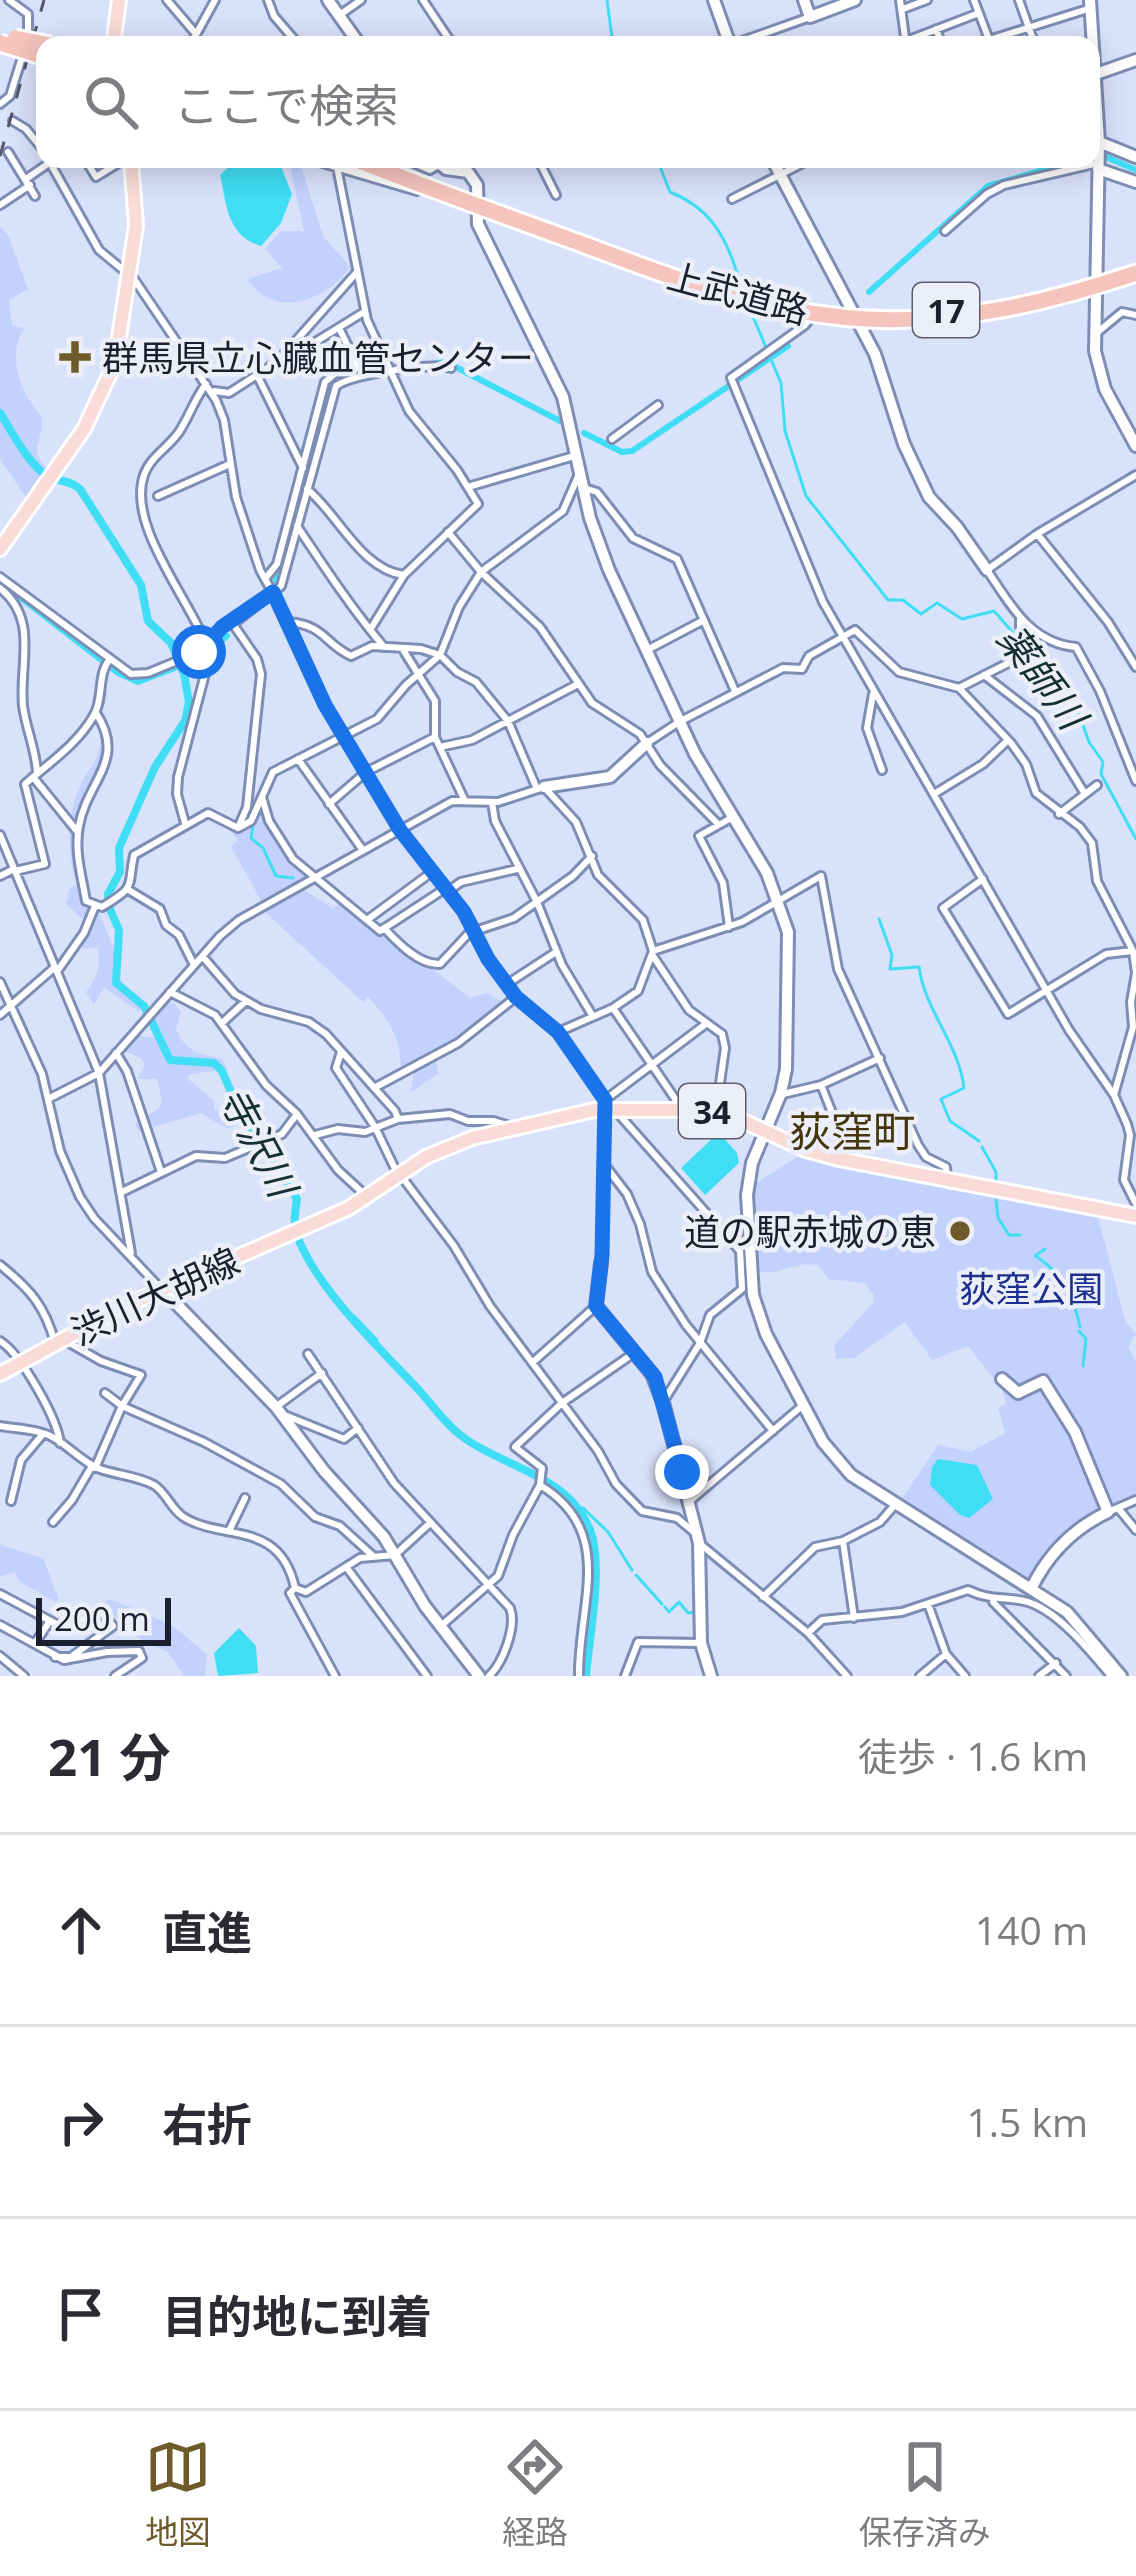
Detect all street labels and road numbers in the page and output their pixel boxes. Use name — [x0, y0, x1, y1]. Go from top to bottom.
street label: 上武道路 — [662, 251, 814, 335]
road number: 17 — [913, 283, 979, 337]
road number: 34 — [679, 1084, 745, 1138]
street label: 渋川大胡線 — [63, 1236, 247, 1356]

